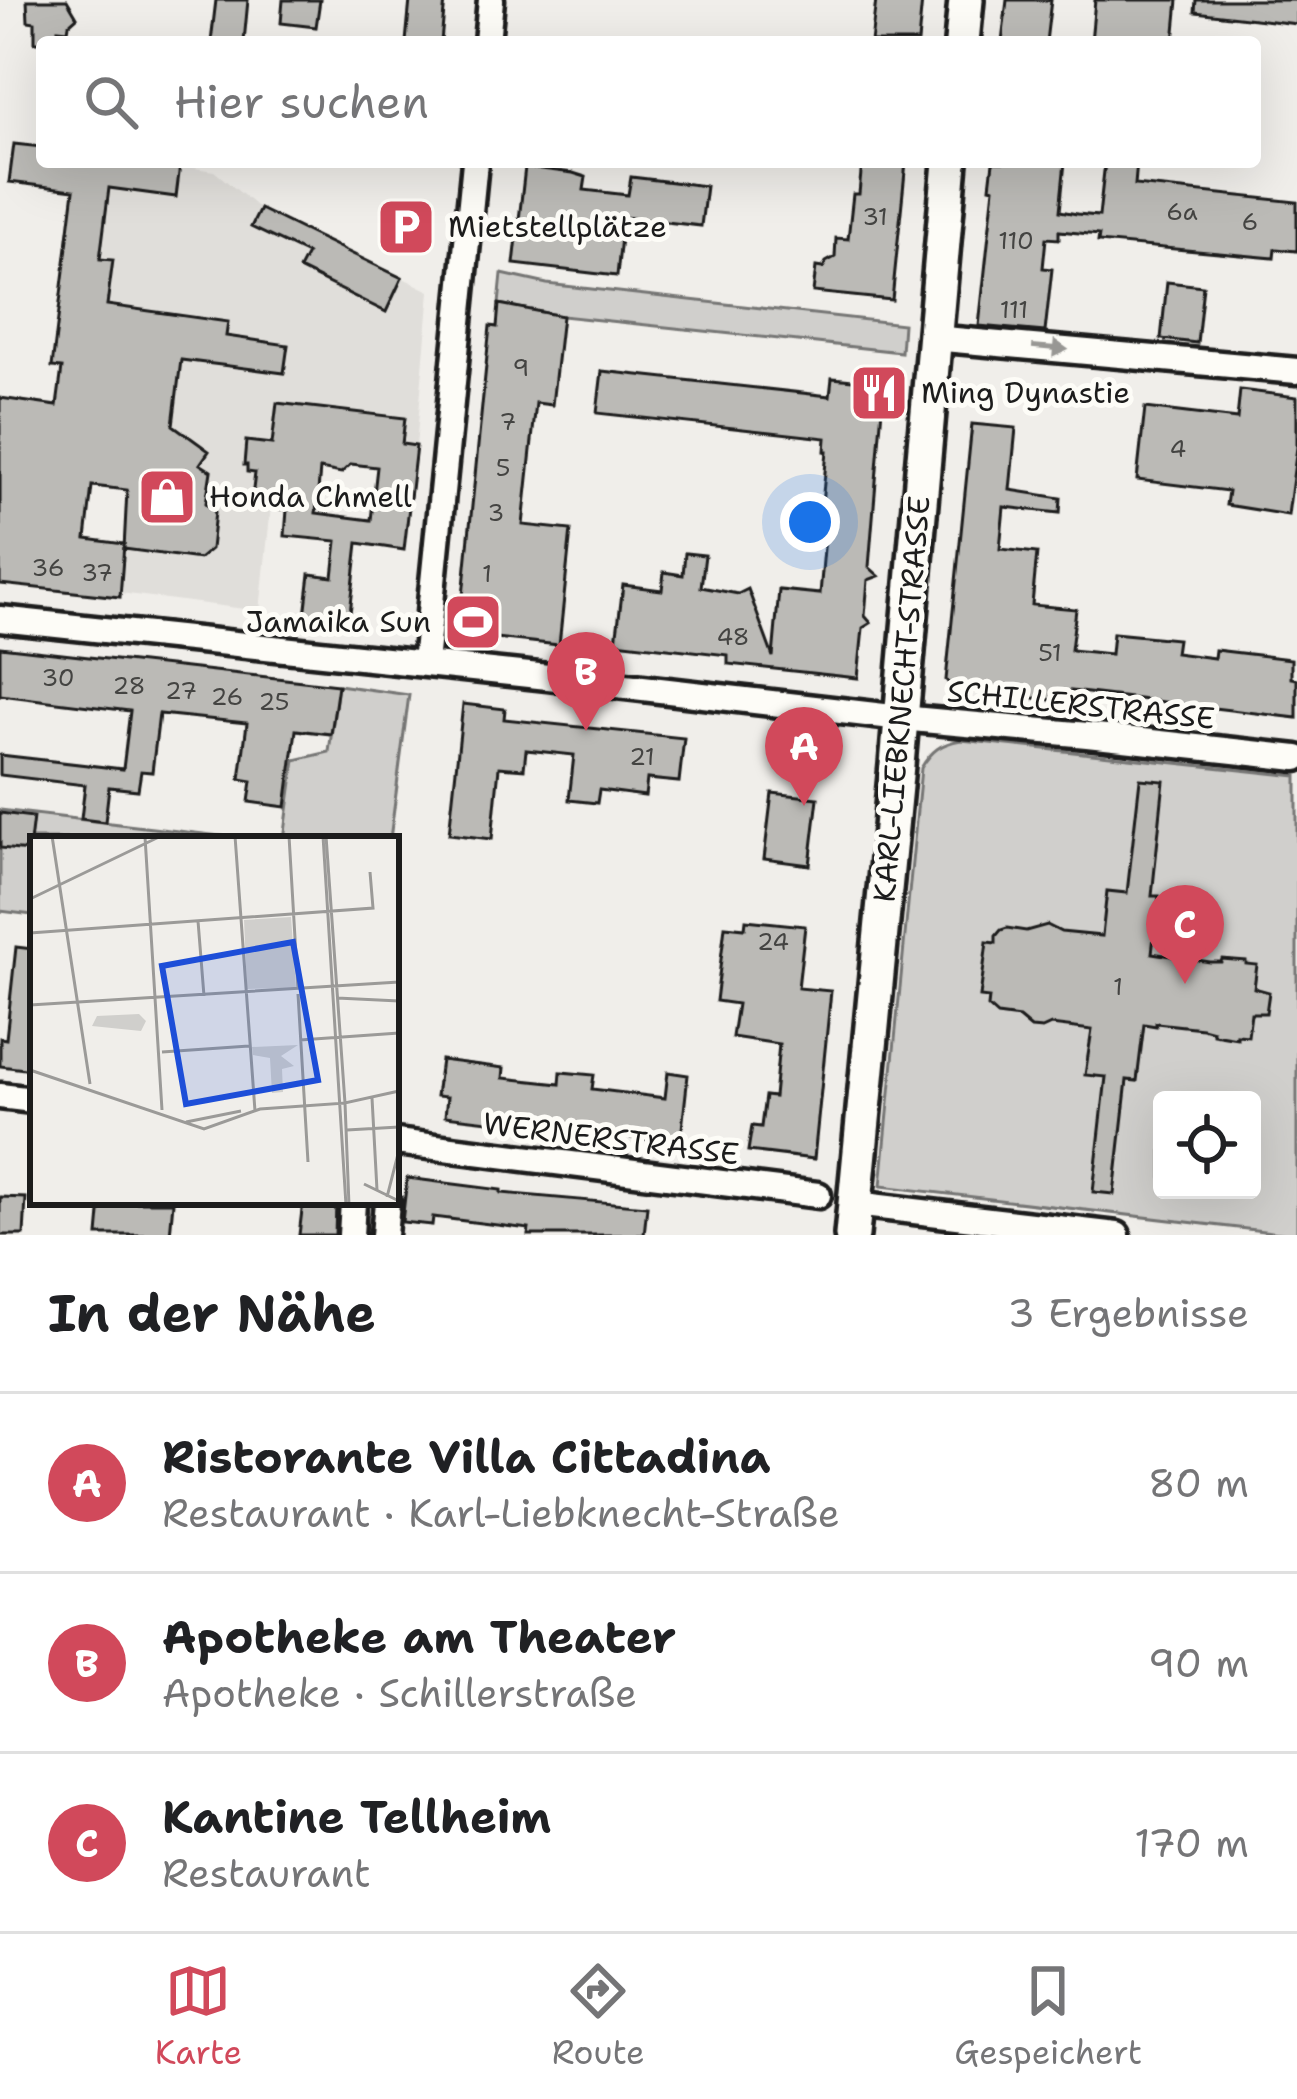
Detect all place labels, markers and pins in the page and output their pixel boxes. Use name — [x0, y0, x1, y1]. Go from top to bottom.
parking icon: Mietstellplätze — [375, 196, 437, 258]
place label: Mietstellplätze — [448, 206, 667, 247]
restaurant icon: Ming Dynastie — [848, 362, 910, 424]
place label: Ming Dynastie — [921, 372, 1130, 413]
shop icon: Honda Chmell — [136, 466, 198, 528]
place label: Honda Chmell — [209, 476, 412, 517]
sports icon: Jamaika Sun — [442, 591, 504, 653]
place label: Jamaika Sun — [246, 601, 431, 642]
pin: B — [547, 632, 625, 731]
pin: A — [765, 707, 843, 806]
pin: C — [1146, 885, 1224, 984]

